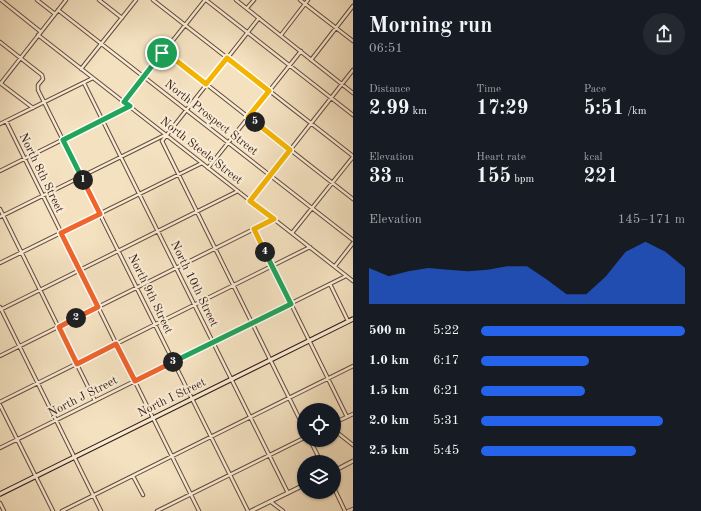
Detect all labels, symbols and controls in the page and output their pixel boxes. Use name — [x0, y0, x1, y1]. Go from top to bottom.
button: share — [643, 13, 685, 55]
text: Morning run — [369, 15, 492, 37]
pin — [145, 36, 179, 70]
icon: arrive — [151, 42, 173, 64]
text: 06:51 — [369, 42, 403, 55]
street label: North Prospect Street — [162, 78, 260, 158]
text: Distance — [369, 84, 410, 95]
text: Time — [476, 84, 501, 95]
text: Pace — [584, 84, 606, 95]
text: 2.99 — [369, 99, 409, 119]
text: 17:29 — [476, 99, 528, 119]
text: 5:51 — [584, 99, 624, 119]
text: km — [409, 106, 427, 117]
text: /km — [624, 106, 647, 117]
pin: 5 — [245, 112, 265, 132]
street label: North Steele Street — [158, 115, 244, 187]
text: 5 — [252, 116, 258, 127]
street label: North 8th Street — [17, 131, 65, 215]
text: Elevation — [369, 152, 414, 163]
text: Heart rate — [476, 152, 526, 163]
text: kcal — [584, 152, 603, 163]
text: 33 — [369, 167, 392, 187]
text: 155 — [476, 167, 511, 187]
text: 221 — [584, 167, 618, 187]
pin: 1 — [73, 170, 93, 190]
text: 1 — [80, 174, 86, 185]
text: m — [392, 174, 404, 185]
text: bpm — [511, 174, 534, 185]
text: Elevation — [369, 213, 422, 226]
text: 145–171 m — [618, 213, 685, 226]
street label: North 10th Street — [168, 239, 220, 329]
pin: 4 — [255, 242, 275, 262]
text: 4 — [262, 246, 268, 257]
street label: North 9th Street — [126, 252, 174, 336]
pin: 2 — [66, 308, 86, 328]
text: 2 — [73, 312, 79, 323]
text: 500 m — [369, 324, 406, 337]
text: 5:22 — [433, 324, 459, 337]
pin: 3 — [163, 352, 183, 372]
text: 1.0 km — [369, 354, 409, 367]
text: 6:17 — [433, 354, 459, 367]
text: 3 — [170, 356, 176, 367]
street label: North J Street — [46, 374, 120, 420]
street label: North I Street — [136, 376, 208, 420]
text: 1.5 km — [369, 384, 409, 397]
text: 6:21 — [433, 384, 459, 397]
map controls — [297, 403, 341, 499]
button: locate — [297, 403, 341, 447]
text: 2.0 km — [369, 414, 409, 427]
text: 5:31 — [433, 414, 459, 427]
text: 2.5 km — [369, 444, 409, 457]
text: 5:45 — [433, 444, 459, 457]
button: layers — [297, 455, 341, 499]

